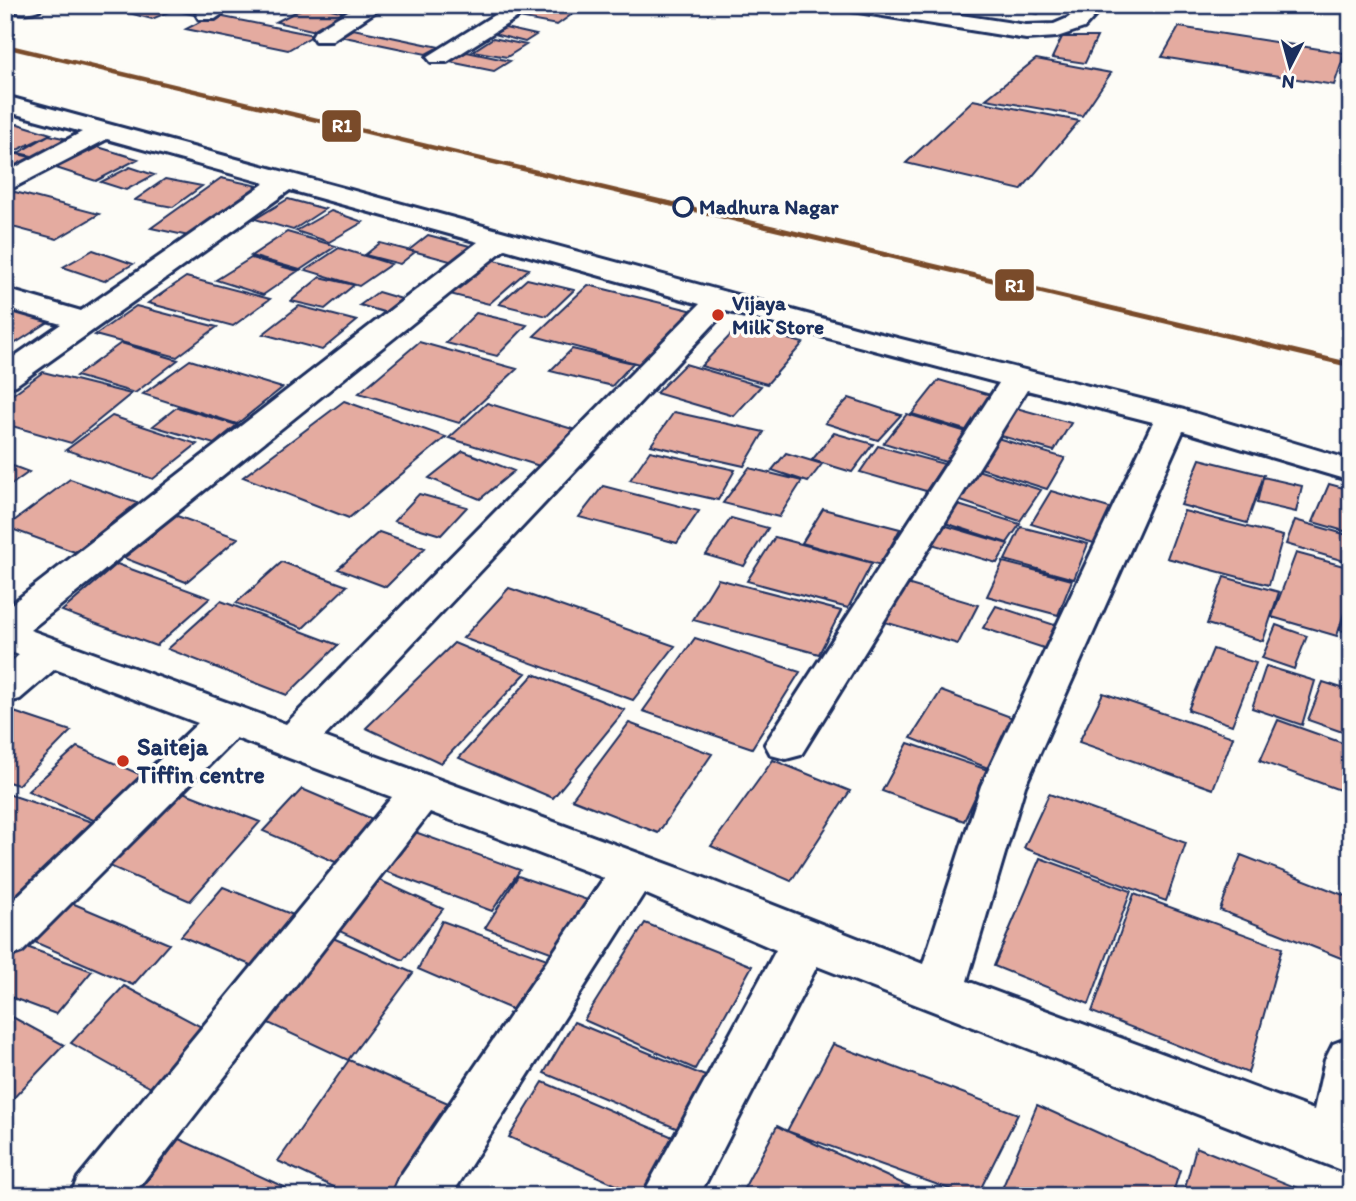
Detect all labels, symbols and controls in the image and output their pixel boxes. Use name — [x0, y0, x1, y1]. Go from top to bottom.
north arrow — [1254, 32, 1324, 102]
text: N — [1281, 70, 1296, 95]
line badge: R1 — [321, 109, 362, 143]
text: R1 — [332, 114, 352, 137]
place label: Madhura Nagar — [699, 194, 839, 220]
marker: Madhura Nagar — [673, 197, 693, 217]
line badge: R1 — [994, 268, 1035, 302]
text: R1 — [1005, 274, 1025, 297]
place label: Vijaya Milk Store — [732, 290, 824, 339]
marker: Vijaya Milk Store — [710, 307, 726, 323]
place label: Saiteja Tiffin centre — [136, 732, 265, 789]
marker: Saiteja Tiffin centre — [115, 753, 131, 769]

